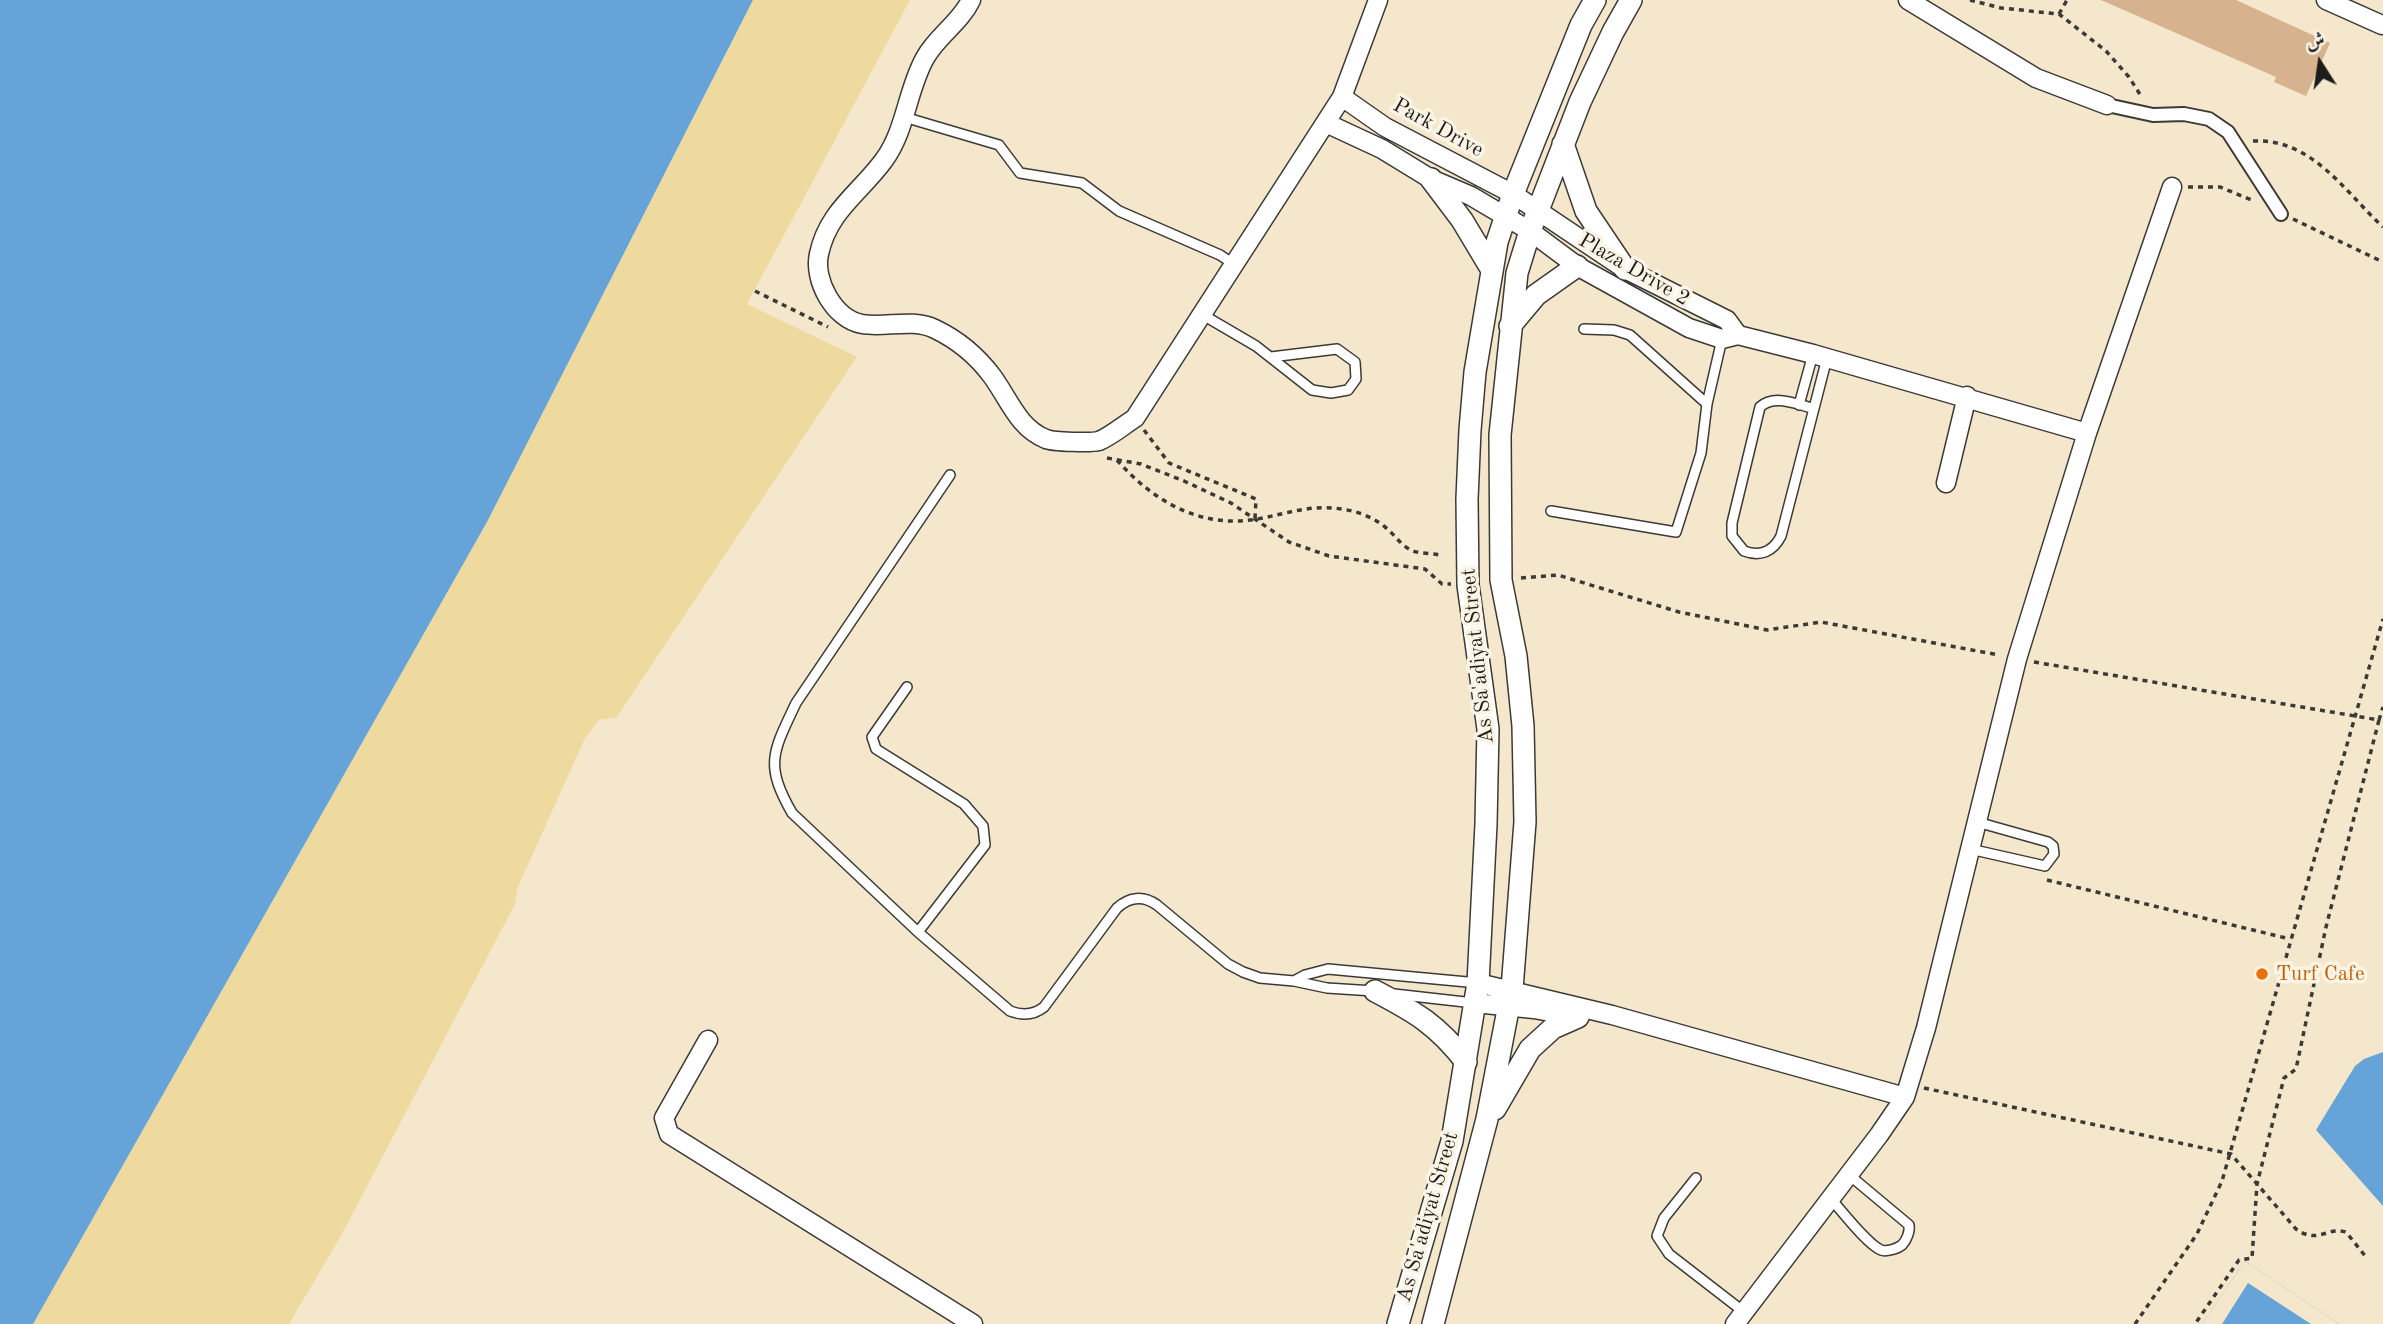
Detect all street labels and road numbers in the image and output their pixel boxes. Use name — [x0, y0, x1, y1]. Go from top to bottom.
street label: Park Drive — [1388, 93, 1488, 163]
street label: Plaza Drive 2 — [1574, 228, 1694, 312]
street label: As Sa'adiyat Street — [1456, 567, 1500, 745]
street label: As Sa'adiyat Street — [1392, 1129, 1464, 1305]

